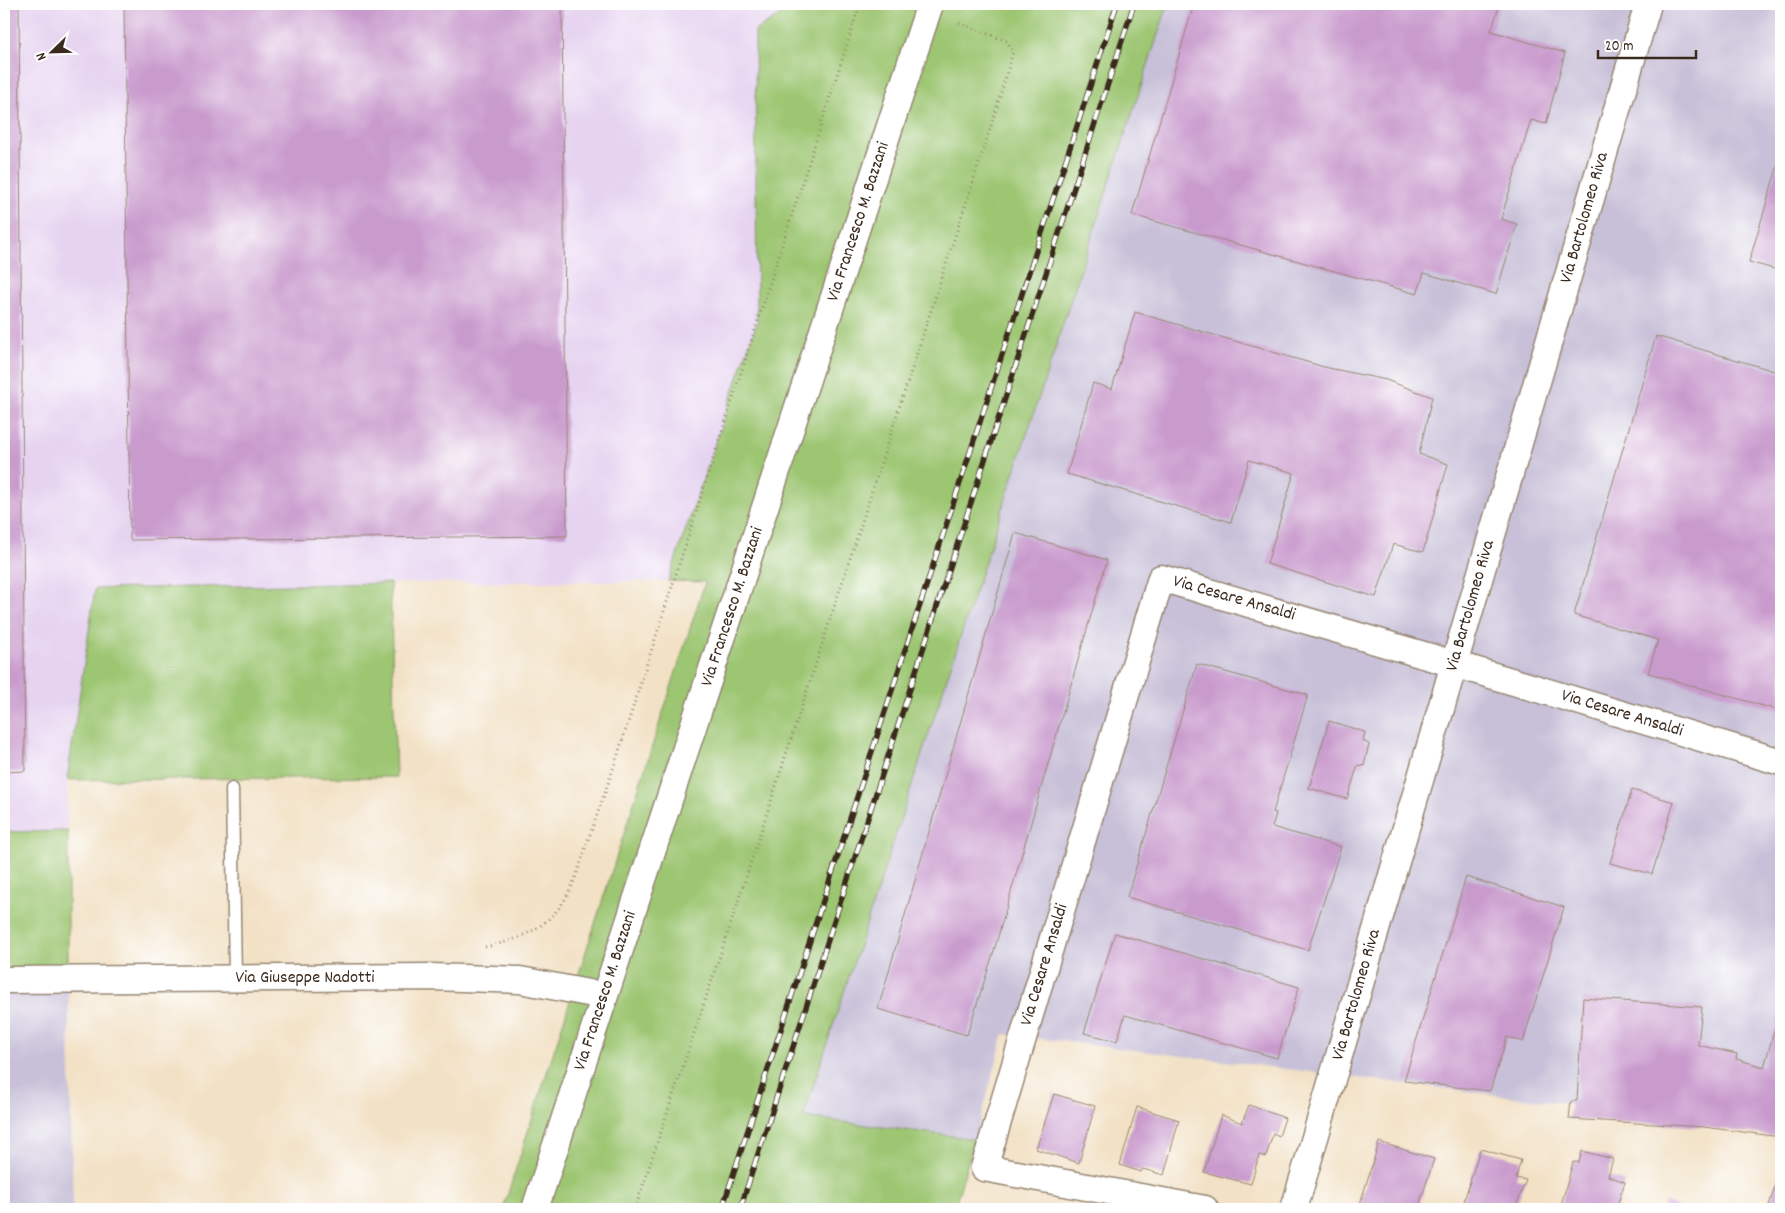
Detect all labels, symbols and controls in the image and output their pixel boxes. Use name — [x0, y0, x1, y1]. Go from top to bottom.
north arrow — [28, 28, 78, 78]
scale bar — [1598, 28, 1695, 60]
text: 20 m — [1605, 36, 1633, 58]
text: N — [31, 49, 52, 63]
street label: Via Francesco M. Bazzani — [821, 139, 897, 305]
street label: Via Bartolomeo Riva — [1554, 149, 1616, 287]
street label: Via Francesco M. Bazzani — [695, 524, 771, 690]
street label: Via Bartolomeo Riva — [1440, 537, 1502, 675]
street label: Via Cesare Ansaldi — [1170, 570, 1298, 628]
street label: Via Cesare Ansaldi — [1558, 684, 1686, 744]
street label: Via Cesare Ansaldi — [1015, 901, 1075, 1029]
street label: Via Francesco M. Bazzani — [568, 908, 644, 1074]
street label: Via Bartolomeo Riva — [1326, 926, 1388, 1064]
street label: Via Giuseppe Nadotti — [235, 966, 375, 991]

